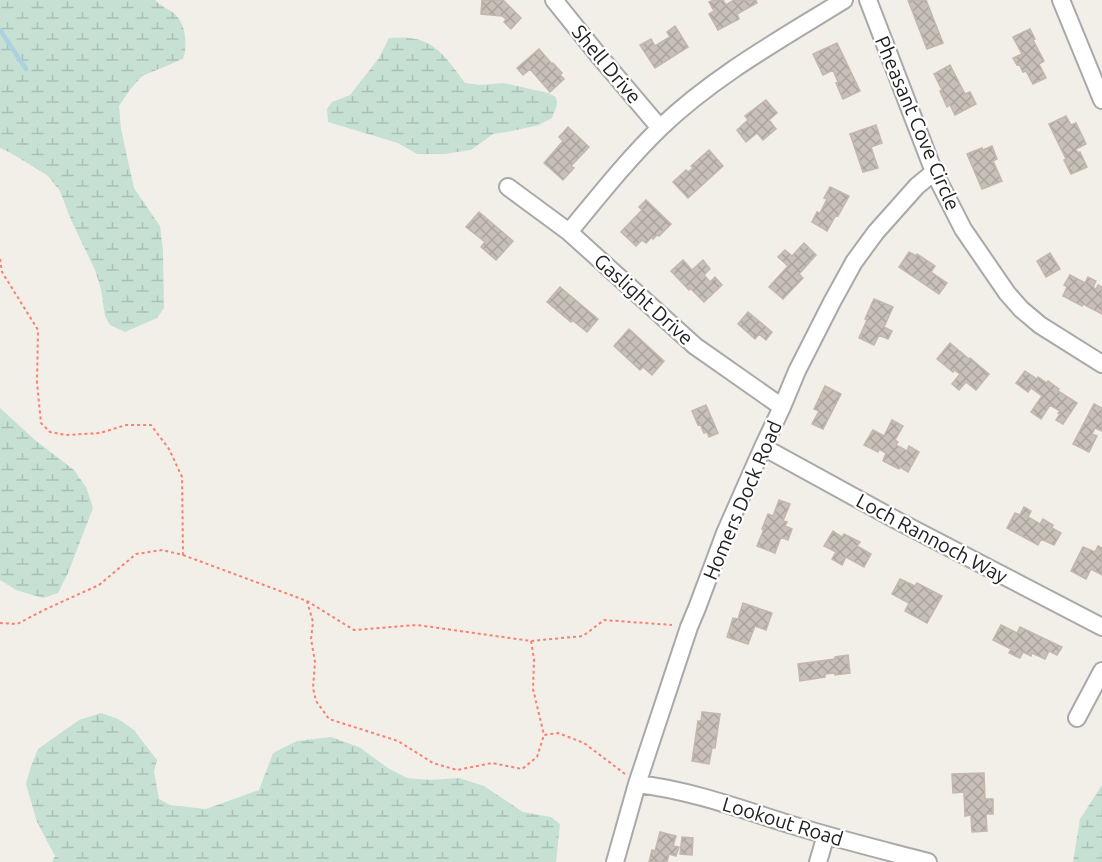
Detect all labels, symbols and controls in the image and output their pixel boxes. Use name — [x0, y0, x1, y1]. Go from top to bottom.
street label: Shell Drive — [568, 20, 646, 108]
street label: Pheasant Cove Circle — [871, 32, 965, 214]
street label: Gaslight Drive — [590, 249, 698, 349]
street label: Homers Dock Road — [698, 417, 786, 583]
street label: Loch Rannoch Way — [853, 488, 1012, 588]
street label: Lookout Road — [720, 792, 846, 850]

